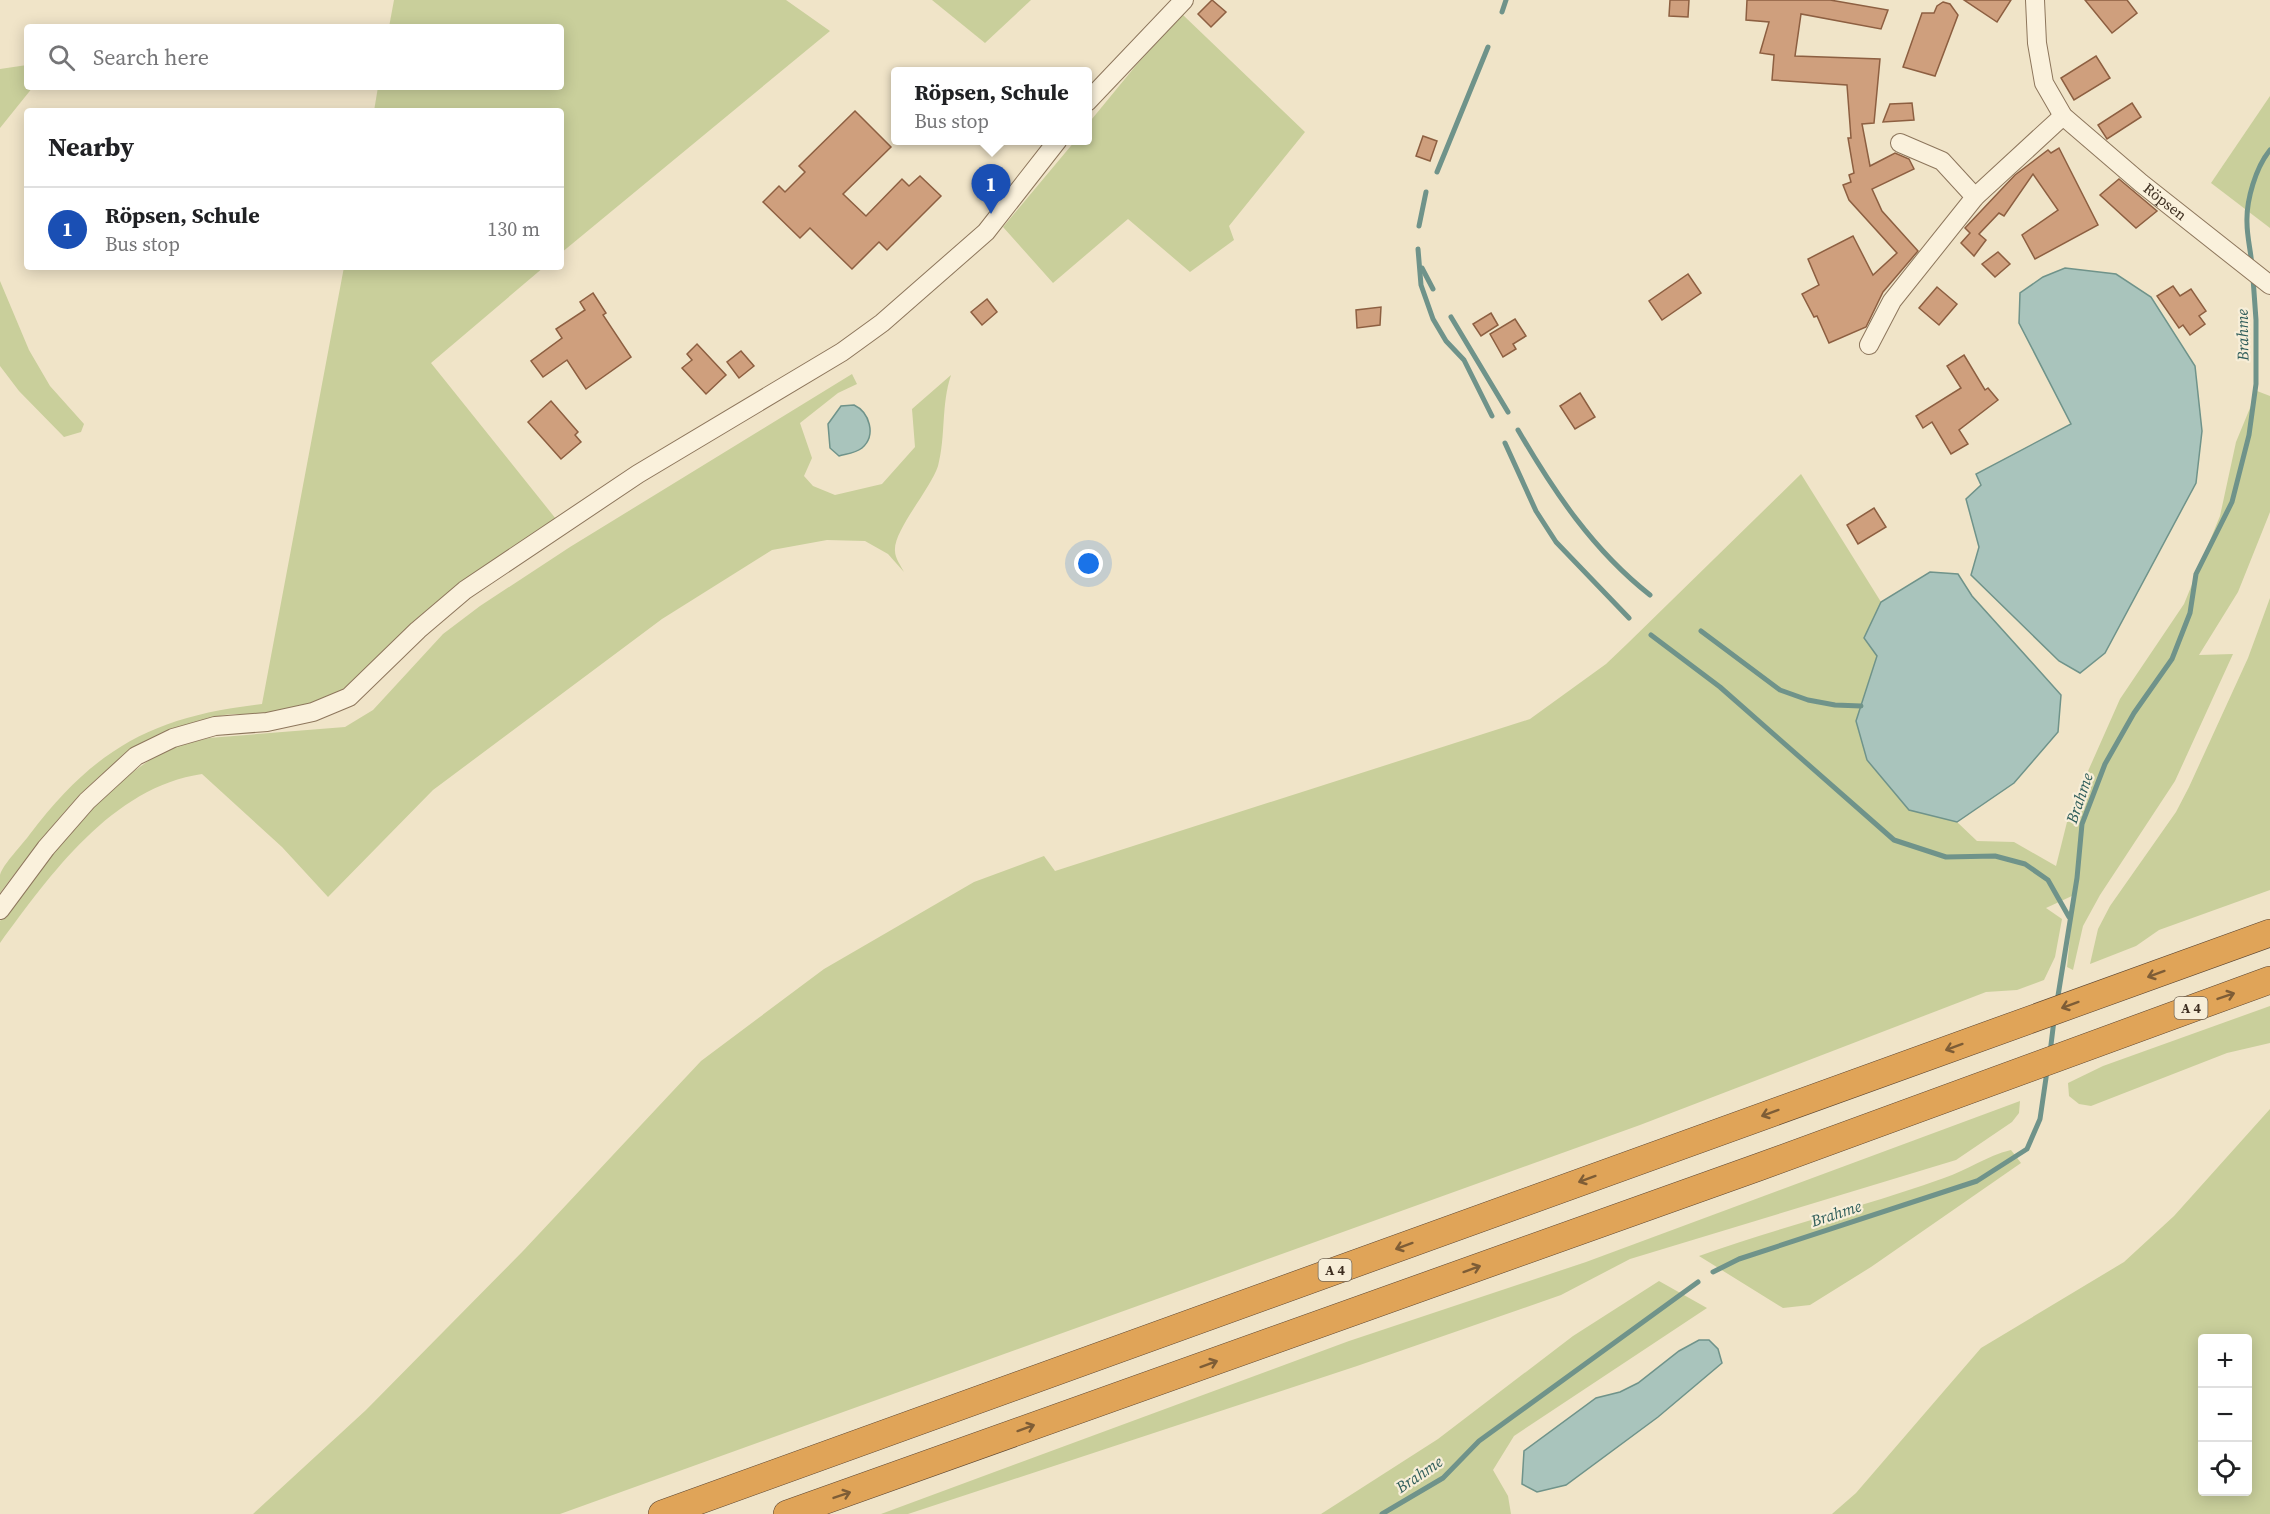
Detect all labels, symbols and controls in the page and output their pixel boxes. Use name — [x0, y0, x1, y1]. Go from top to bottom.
search box — [24, 24, 564, 90]
icon: search — [45, 41, 78, 74]
text: Search here — [93, 42, 209, 72]
popup — [891, 67, 1092, 145]
text: Röpsen, Schule — [914, 77, 1069, 107]
text: Bus stop — [914, 107, 989, 135]
text: Nearby — [48, 129, 134, 165]
pin: 1 — [972, 164, 1010, 214]
street label: Röpsen — [2139, 178, 2191, 225]
text: Röpsen, Schule — [105, 200, 260, 230]
text: 1 — [62, 215, 73, 243]
text: 130 m — [487, 215, 540, 243]
text: Bus stop — [105, 230, 180, 258]
water label: Brahme — [2231, 308, 2253, 362]
your location — [1074, 549, 1103, 578]
water label: Brahme — [2060, 769, 2098, 827]
one-way arrow — [2147, 970, 2166, 981]
one-way arrow — [2216, 989, 2235, 1000]
road number: A 4 — [2174, 997, 2208, 1019]
one-way arrow — [2061, 1000, 2080, 1011]
one-way arrow — [1945, 1042, 1964, 1053]
one-way arrow — [1762, 1109, 1780, 1120]
one-way arrow — [1578, 1175, 1597, 1186]
water label: Brahme — [1807, 1194, 1865, 1232]
one-way arrow — [1395, 1241, 1414, 1252]
road number: A 4 — [1318, 1259, 1352, 1281]
one-way arrow — [1462, 1262, 1481, 1273]
map controls — [2198, 1334, 2252, 1496]
button: + — [2198, 1334, 2252, 1388]
one-way arrow — [1200, 1357, 1218, 1368]
button: − — [2198, 1388, 2252, 1442]
one-way arrow — [1016, 1422, 1034, 1433]
button: locate — [2198, 1442, 2252, 1496]
water label: Brahme — [1391, 1450, 1447, 1498]
one-way arrow — [832, 1488, 851, 1499]

